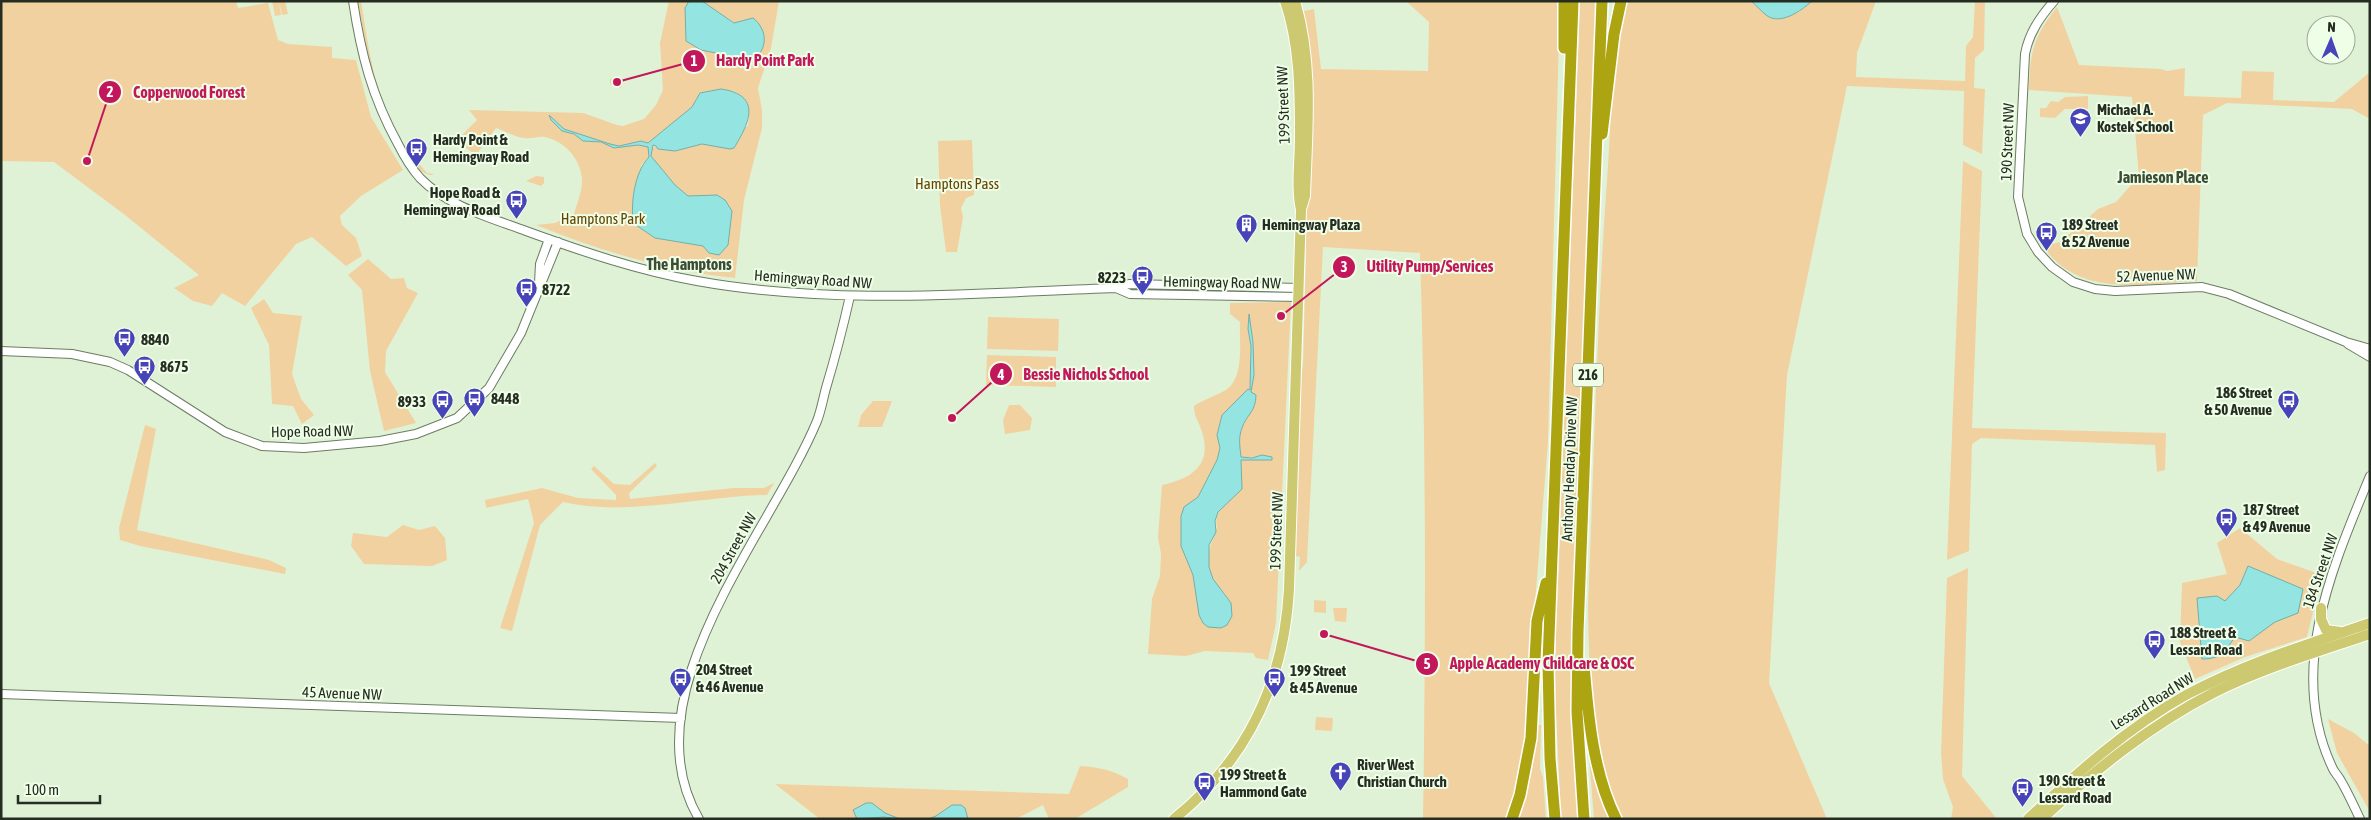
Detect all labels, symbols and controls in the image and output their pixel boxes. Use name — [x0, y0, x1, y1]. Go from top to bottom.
north arrow — [2306, 15, 2356, 65]
text: N — [2327, 19, 2336, 35]
callout: Hardy Point Park — [681, 45, 824, 76]
text: Hardy Point Park — [716, 51, 815, 69]
text: 1 — [690, 52, 698, 69]
street label: 199 Street NW — [1273, 66, 1293, 144]
callout: Copperwood Forest — [98, 77, 255, 108]
text: 2 — [106, 83, 114, 100]
text: Copperwood Forest — [133, 83, 245, 101]
place label: Michael A. Kostek School — [2097, 101, 2174, 135]
street label: 190 Street NW — [1997, 103, 2017, 181]
school or university icon: Michael A. Kostek School — [2069, 106, 2093, 137]
place label: Hardy Point & Hemingway Road — [433, 131, 529, 165]
bus stop icon: Hardy Point & Hemingway Road — [405, 136, 429, 167]
district label: Jamieson Place — [2117, 168, 2208, 186]
park label: Hamptons Pass — [915, 175, 999, 192]
place label: Hope Road & Hemingway Road — [404, 184, 500, 218]
bus stop icon: Hope Road & Hemingway Road — [504, 189, 528, 220]
park label: Hamptons Park — [561, 210, 646, 227]
building icon: Hemingway Plaza — [1234, 212, 1258, 243]
place label: Hemingway Plaza — [1262, 216, 1360, 233]
place label: 189 Street & 52 Avenue — [2062, 216, 2130, 250]
bus stop icon: 189 Street & 52 Avenue — [2034, 221, 2058, 252]
callout: Utility Pump/Services — [1331, 251, 1503, 282]
district label: The Hamptons — [646, 255, 732, 273]
text: Utility Pump/Services — [1367, 257, 1494, 275]
text: 3 — [1340, 258, 1348, 275]
bus stop icon: 8223 — [1130, 265, 1154, 296]
street label: 52 Avenue NW — [2116, 265, 2196, 285]
street label: Hemingway Road NW — [754, 266, 873, 292]
place label: 8223 — [1098, 269, 1126, 286]
street label: Hemingway Road NW — [1163, 272, 1281, 292]
bus stop icon: 8722 — [514, 277, 538, 308]
place label: 8722 — [542, 281, 570, 298]
bus stop icon: 8840 — [113, 327, 137, 358]
place label: 8840 — [141, 331, 169, 348]
bus stop icon: 8675 — [132, 354, 156, 385]
place label: 8675 — [160, 358, 188, 375]
callout: Bessie Nichols School — [988, 359, 1159, 390]
road number: 216 — [1573, 364, 1603, 386]
text: Bessie Nichols School — [1023, 365, 1149, 383]
text: 4 — [996, 366, 1005, 383]
place label: 186 Street & 50 Avenue — [2204, 384, 2273, 418]
bus stop icon: 8448 — [463, 386, 487, 417]
bus stop icon: 8933 — [430, 389, 454, 420]
bus stop icon: 186 Street & 50 Avenue — [2276, 389, 2300, 420]
place label: 8448 — [491, 390, 519, 407]
place label: 8933 — [398, 393, 426, 410]
street label: Anthony Henday Drive NW — [1558, 396, 1580, 542]
street label: Hope Road NW — [271, 422, 353, 440]
street label: 199 Street NW — [1266, 492, 1286, 570]
place label: 187 Street & 49 Avenue — [2243, 501, 2311, 535]
bus stop icon: 187 Street & 49 Avenue — [2215, 506, 2239, 537]
street label: 204 Street NW — [707, 510, 759, 586]
street label: 184 Street NW — [2299, 531, 2341, 611]
place label: 188 Street & Lessard Road — [2170, 624, 2242, 658]
bus stop icon: 188 Street & Lessard Road — [2142, 629, 2166, 660]
callout: Apple Academy Childcare & OSC — [1415, 648, 1644, 679]
text: Apple Academy Childcare & OSC — [1449, 654, 1635, 672]
text: 5 — [1423, 655, 1431, 672]
place label: 204 Street & 46 Avenue — [696, 661, 764, 695]
place label: 199 Street & 45 Avenue — [1290, 662, 1358, 696]
bus stop icon: 204 Street & 46 Avenue — [668, 666, 692, 697]
bus stop icon: 199 Street & 45 Avenue — [1262, 667, 1286, 698]
street label: Lessard Road NW — [2108, 669, 2197, 733]
street label: 45 Avenue NW — [302, 683, 382, 703]
place label: River West Christian Church — [1357, 756, 1447, 790]
church icon: River West Christian Church — [1329, 761, 1353, 792]
place label: 199 Street & Hammond Gate — [1220, 766, 1307, 800]
bus stop icon: 199 Street & Hammond Gate — [1192, 771, 1216, 802]
scale bar — [18, 772, 100, 804]
place label: 190 Street & Lessard Road — [2039, 772, 2111, 806]
bus stop icon: 190 Street & Lessard Road — [2011, 777, 2035, 808]
text: 100 m — [25, 781, 59, 798]

